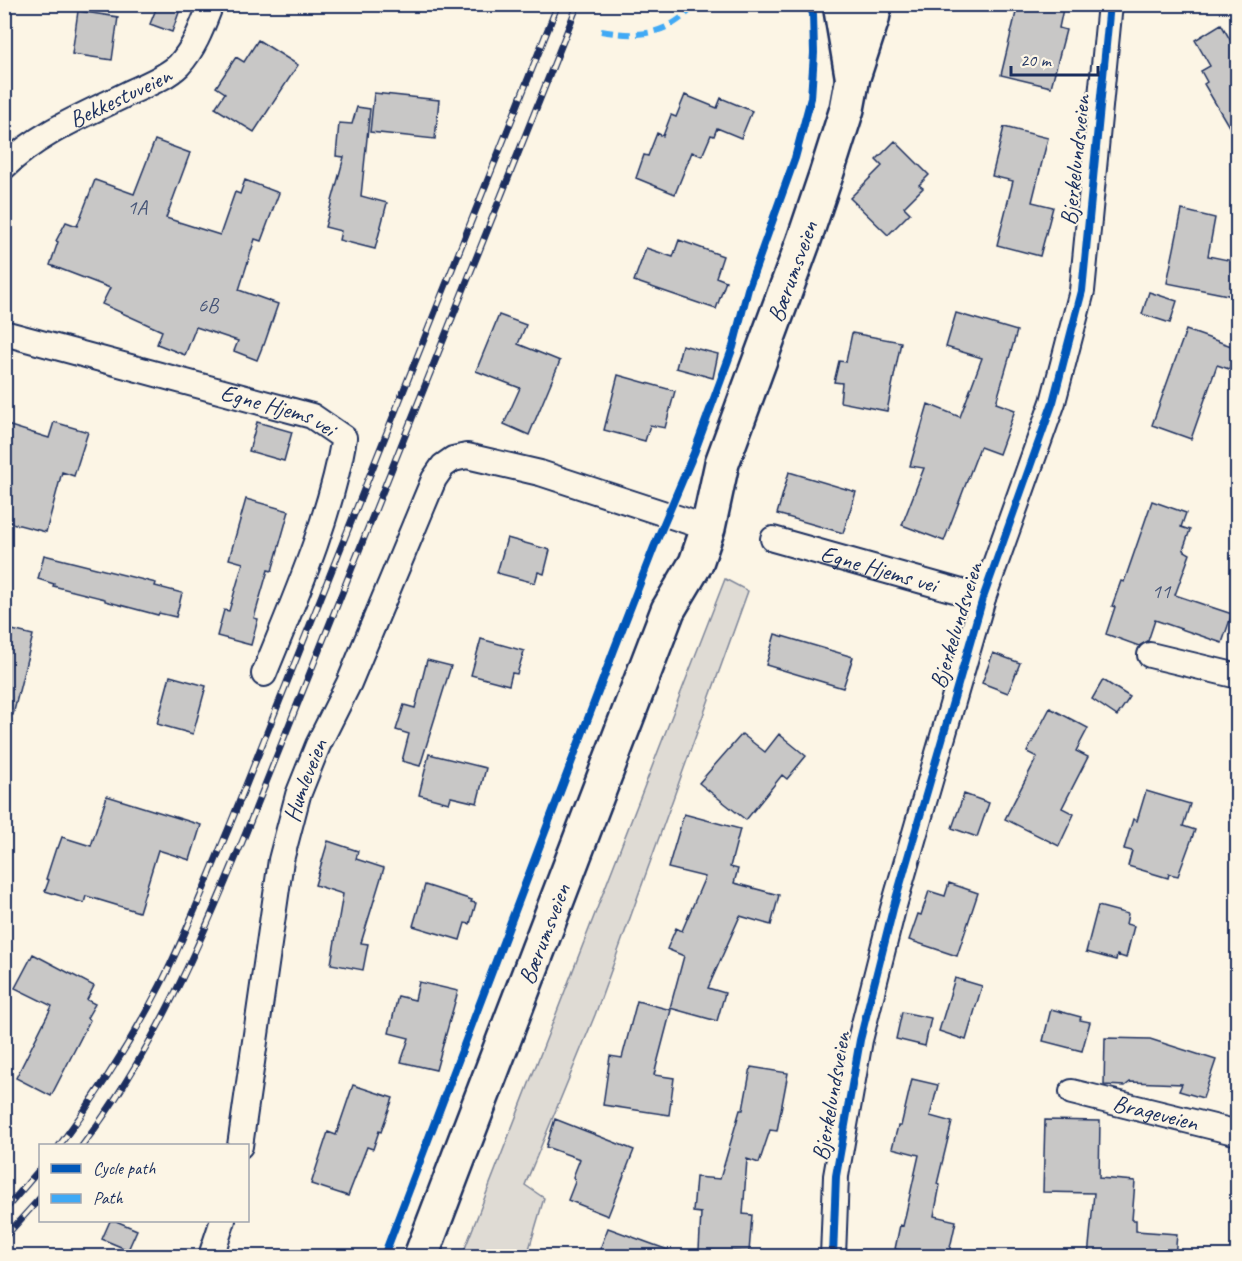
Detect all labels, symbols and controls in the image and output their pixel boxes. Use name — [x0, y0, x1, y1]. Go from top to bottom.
scale bar — [1011, 39, 1098, 77]
text: 20 m — [1020, 49, 1053, 71]
street label: Bekkestuveien — [64, 60, 178, 135]
street label: Bjerkelundsveien — [1053, 92, 1097, 227]
house number: 1A — [127, 194, 148, 220]
street label: Bærumsveien — [760, 217, 824, 326]
house number: 6B — [198, 292, 220, 318]
street label: Egne Hjems vei — [218, 377, 344, 444]
street label: Egne Hjems vei — [817, 538, 943, 600]
street label: Bjerkelundsveien — [923, 557, 990, 692]
house number: 11 — [1152, 578, 1172, 604]
street label: Humleveien — [277, 733, 334, 825]
street label: Bærumsveien — [511, 879, 577, 988]
street label: Bjerkelundsveien — [805, 1028, 857, 1163]
street label: Brageveien — [1110, 1088, 1202, 1138]
legend — [39, 1144, 249, 1222]
text: Cycle path — [93, 1157, 156, 1179]
text: Path — [93, 1187, 123, 1209]

